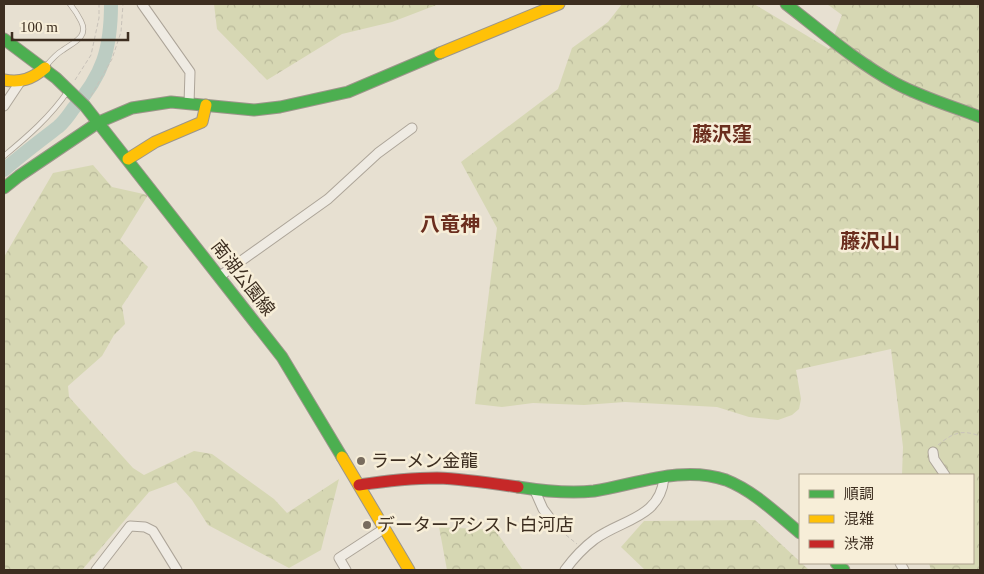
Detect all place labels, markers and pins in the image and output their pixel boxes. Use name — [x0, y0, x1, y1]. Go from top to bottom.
place label: ラーメン金龍 — [371, 451, 478, 471]
marker: ラーメン金龍 — [355, 455, 367, 467]
place label: データーアシスト白河店 — [377, 515, 574, 535]
marker: データーアシスト白河店 — [361, 519, 373, 531]

